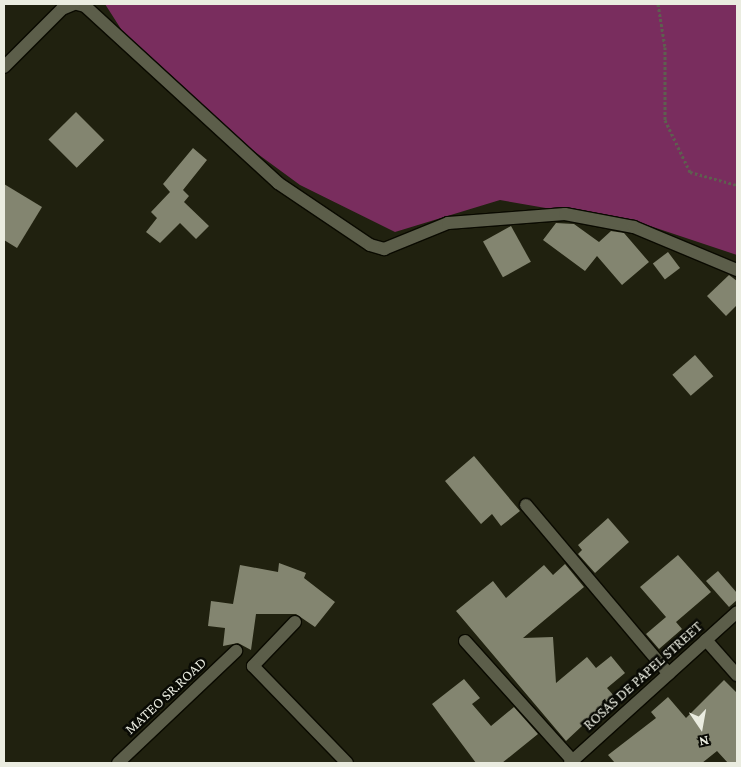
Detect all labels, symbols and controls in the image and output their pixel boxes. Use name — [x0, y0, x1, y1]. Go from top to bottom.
street label: ROSAS DE PAPEL STREET — [580, 618, 706, 734]
street label: MATEO SR.ROAD — [121, 654, 211, 738]
north arrow — [676, 702, 726, 752]
text: N — [698, 733, 710, 750]

